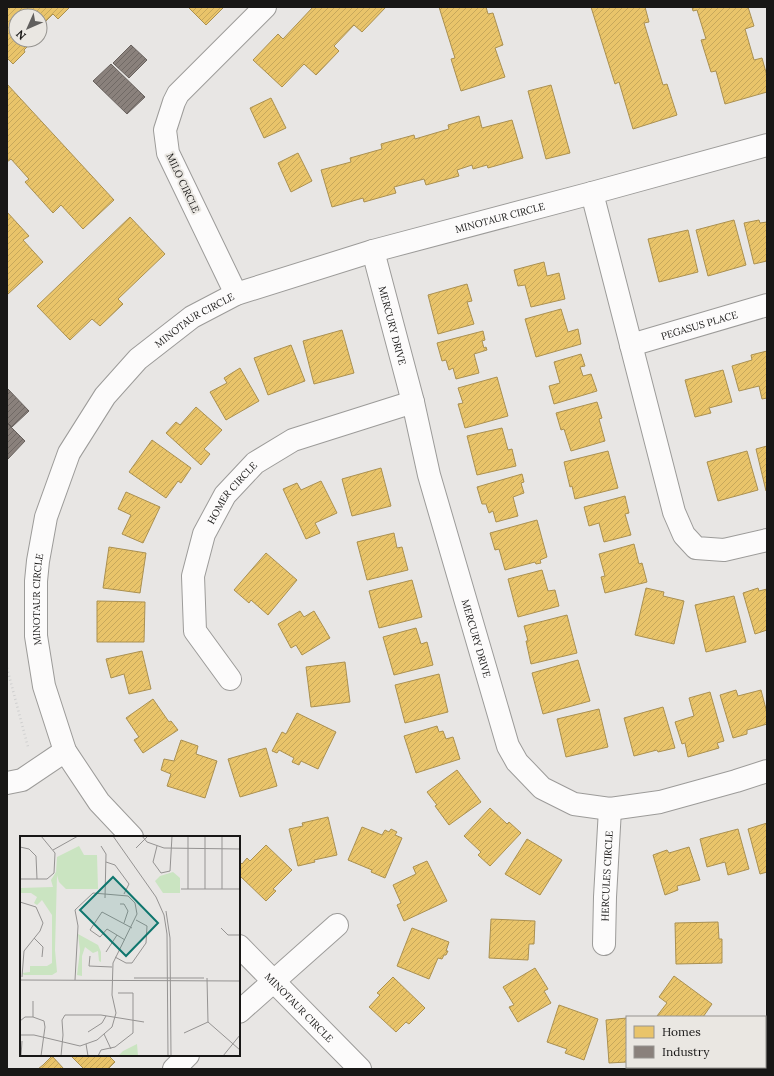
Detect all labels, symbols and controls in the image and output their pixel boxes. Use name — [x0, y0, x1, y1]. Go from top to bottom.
north arrow — [8, 8, 48, 48]
text: N — [13, 27, 29, 43]
street label: MILO CIRCLE — [164, 151, 202, 215]
street label: MINOTAUR CIRCLE — [454, 199, 546, 236]
street label: MERCURY DRIVE — [376, 285, 409, 366]
street label: MINOTAUR CIRCLE — [152, 290, 236, 350]
street label: PEGASUS PLACE — [659, 308, 739, 342]
street label: HOMER CIRCLE — [204, 459, 260, 526]
street label: MINOTAUR CIRCLE — [29, 552, 46, 646]
street label: MERCURY DRIVE — [459, 597, 494, 679]
street label: HERCULES CIRCLE — [598, 830, 615, 922]
inset map — [20, 836, 240, 1056]
street label: MINOTAUR CIRCLE — [262, 970, 336, 1045]
legend — [626, 1016, 766, 1068]
text: Homes — [662, 1024, 701, 1039]
text: Industry — [662, 1044, 710, 1059]

